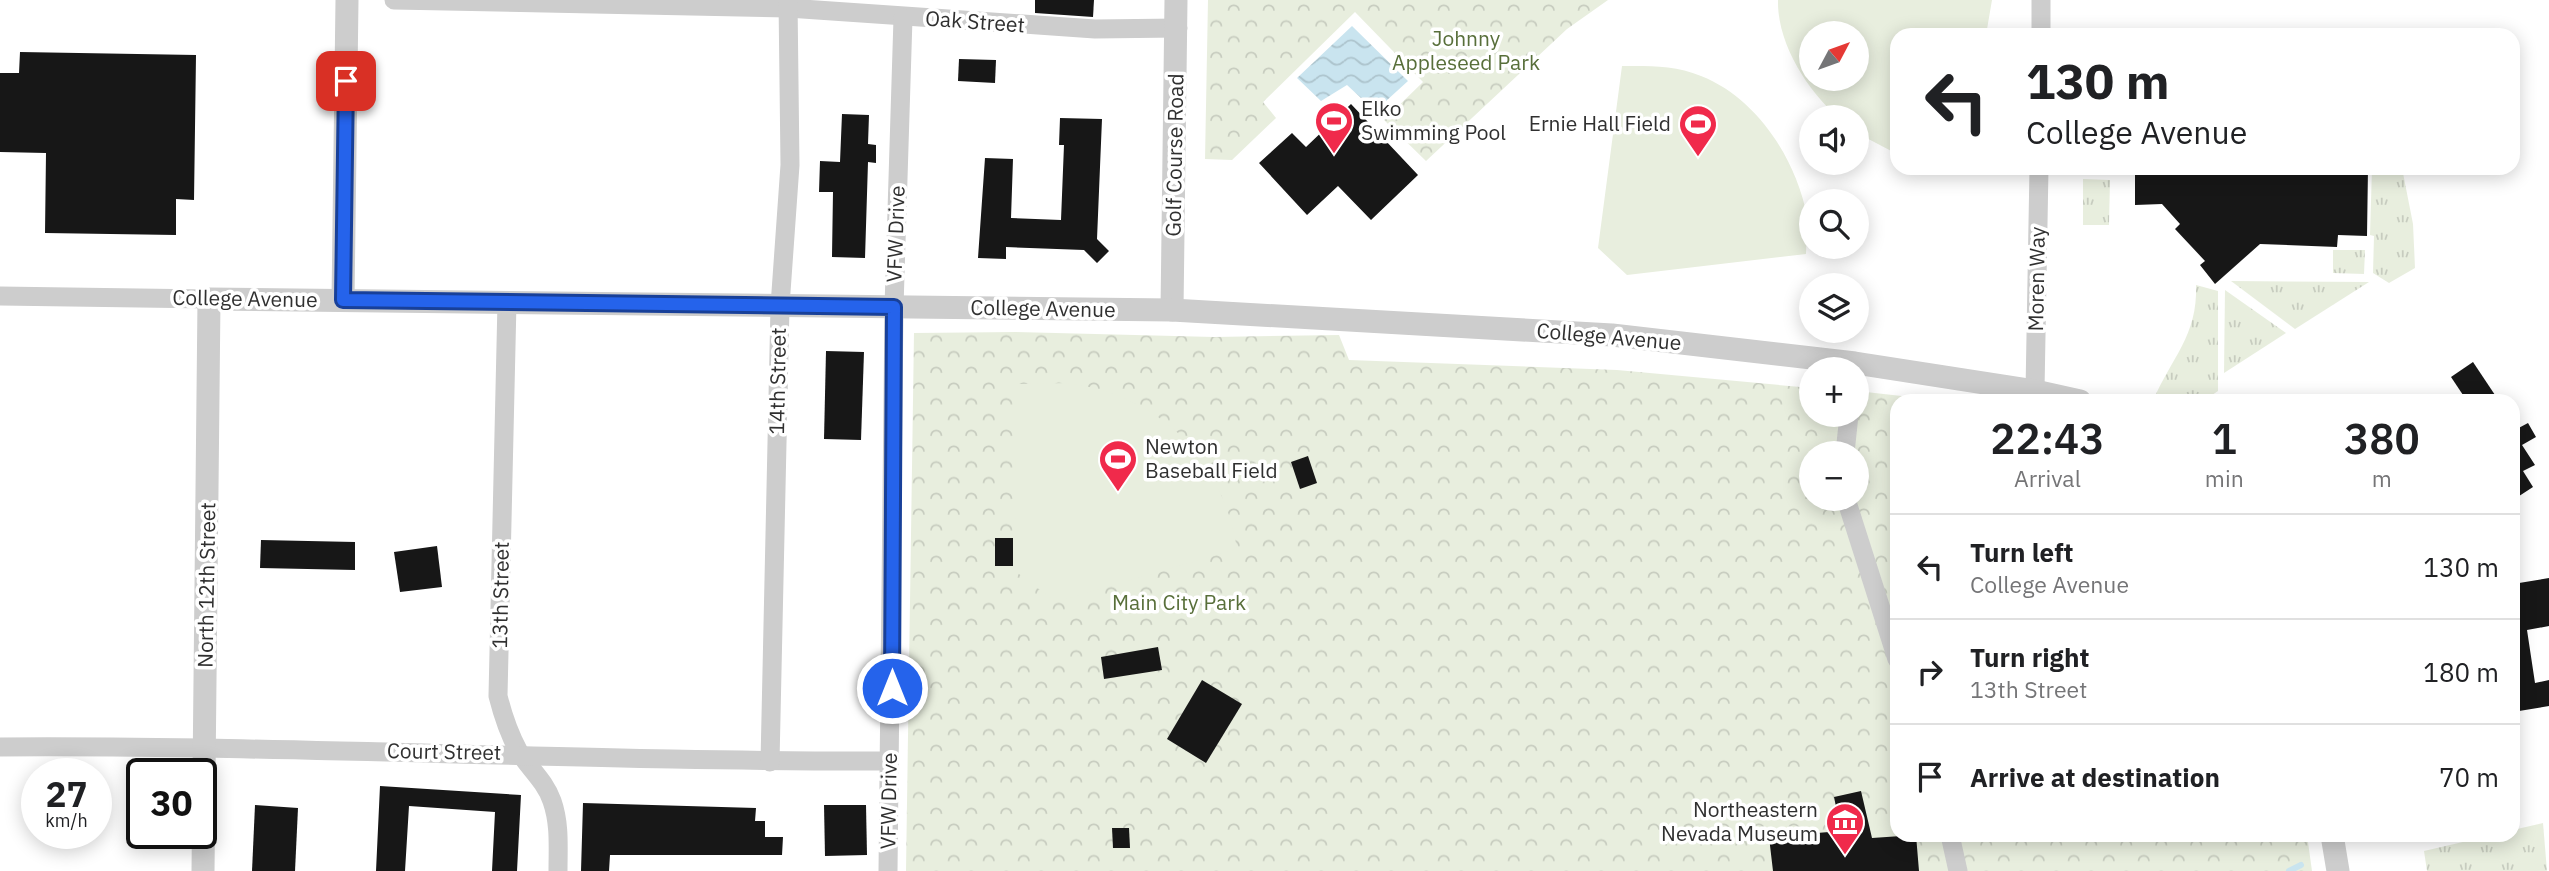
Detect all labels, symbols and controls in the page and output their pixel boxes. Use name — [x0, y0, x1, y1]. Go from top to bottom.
street label: Oak Street — [924, 4, 1026, 38]
north arrow — [1799, 21, 1869, 91]
map controls — [1799, 21, 1869, 511]
park label: Johnny Appleseed Park — [1392, 24, 1540, 76]
text: 130 m — [2026, 49, 2170, 112]
pin — [316, 51, 376, 111]
icon: left — [1911, 56, 2002, 147]
icon: arrive — [327, 62, 365, 100]
street label: Golf Course Road — [1159, 73, 1189, 237]
place label: Elko Swimming Pool — [1361, 94, 1506, 146]
sports icon: Elko Swimming Pool — [1313, 100, 1355, 155]
sports icon: Ernie Hall Field — [1677, 103, 1719, 158]
button: sound — [1799, 105, 1869, 175]
place label: Ernie Hall Field — [1529, 109, 1671, 137]
text: College Avenue — [2026, 111, 2247, 153]
street label: VFW Drive — [879, 185, 911, 283]
button: search — [1799, 189, 1869, 259]
street label: Moren Way — [2021, 226, 2051, 332]
button: layers — [1799, 273, 1869, 343]
street label: College Avenue — [172, 283, 318, 313]
street label: College Avenue — [970, 293, 1116, 323]
street label: College Avenue — [1536, 316, 1683, 356]
street label: 14th Street — [762, 327, 792, 435]
button: + — [1799, 357, 1869, 427]
text: 22:43 — [1990, 411, 2105, 466]
text: 1 — [2212, 411, 2237, 466]
text: 380 — [2344, 411, 2420, 466]
place label: Newton Baseball Field — [1145, 432, 1278, 484]
sports icon: Newton Baseball Field — [1097, 438, 1139, 493]
button: − — [1799, 441, 1869, 511]
text: Arrival — [2014, 463, 2081, 493]
text: min — [2205, 463, 2244, 493]
text: m — [2372, 463, 2392, 493]
street label: North 12th Street — [191, 502, 221, 668]
text: Turn left — [1970, 535, 2073, 569]
street label: 13th Street — [485, 541, 515, 649]
icon: left — [1911, 548, 1949, 586]
text: 130 m — [2423, 550, 2499, 584]
text: College Avenue — [1970, 569, 2129, 599]
park label: Main City Park — [1112, 588, 1246, 616]
text: Turn right — [1970, 640, 2089, 674]
position arrow — [855, 651, 929, 725]
icon: right — [1911, 653, 1949, 691]
text: 180 m — [2423, 655, 2499, 689]
text: 13th Street — [1970, 674, 2087, 704]
street label: Court Street — [387, 736, 501, 766]
street label: VFW Drive — [873, 752, 903, 850]
speed limit sign: 30 — [126, 758, 217, 849]
icon: arrive — [1911, 758, 1949, 796]
text: Arrive at destination — [1970, 760, 2220, 794]
text: 70 m — [2439, 760, 2499, 794]
text: 27 — [45, 771, 88, 817]
place label: Northeastern Nevada Museum — [1661, 795, 1818, 847]
museum icon: Northeastern Nevada Museum — [1824, 801, 1866, 856]
text: km/h — [45, 809, 88, 832]

